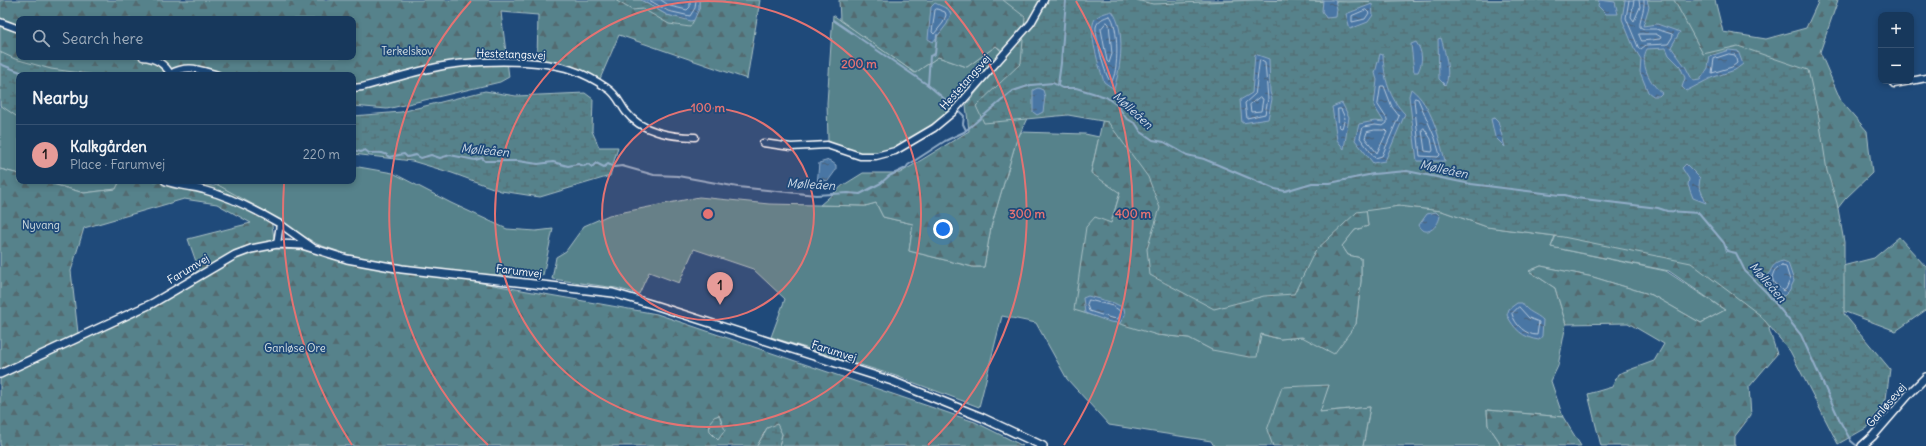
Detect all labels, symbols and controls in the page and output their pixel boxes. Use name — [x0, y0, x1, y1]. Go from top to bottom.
map controls — [1878, 12, 1914, 84]
button: + — [1878, 12, 1914, 48]
search box — [16, 16, 356, 60]
icon: search — [30, 27, 52, 49]
text: Search here — [62, 29, 143, 48]
park label: Terkelskov — [381, 44, 433, 58]
street label: Hestetangsvej — [476, 46, 546, 62]
button: − — [1878, 48, 1914, 84]
street label: Hestetangsvej — [937, 51, 993, 113]
text: 200 m — [841, 56, 877, 71]
text: Nearby — [32, 87, 88, 109]
water label: Mølleåen — [1110, 88, 1157, 132]
text: 100 m — [691, 100, 725, 115]
text: Kalkgården — [70, 137, 147, 156]
water label: Mølleåen — [460, 140, 511, 160]
text: 1 — [42, 146, 48, 163]
text: 220 m — [303, 146, 340, 163]
text: Place · Farumvej — [70, 156, 165, 173]
water label: Mølleåen — [1419, 157, 1470, 182]
water label: Mølleåen — [786, 175, 837, 193]
text: 300 m — [1009, 206, 1045, 221]
text: 400 m — [1115, 206, 1152, 221]
centre of rings — [701, 207, 715, 221]
park label: Nyvang — [22, 218, 60, 232]
your location — [933, 219, 953, 239]
street label: Farumvej — [165, 251, 211, 287]
water label: Mølleåen — [1746, 259, 1790, 306]
street label: Farumvej — [495, 261, 543, 281]
pin: 1 — [707, 272, 733, 305]
street label: Farumvej — [810, 337, 858, 365]
park label: Ganløse Ore — [264, 341, 326, 355]
street label: Ganløsevej — [1863, 380, 1909, 430]

